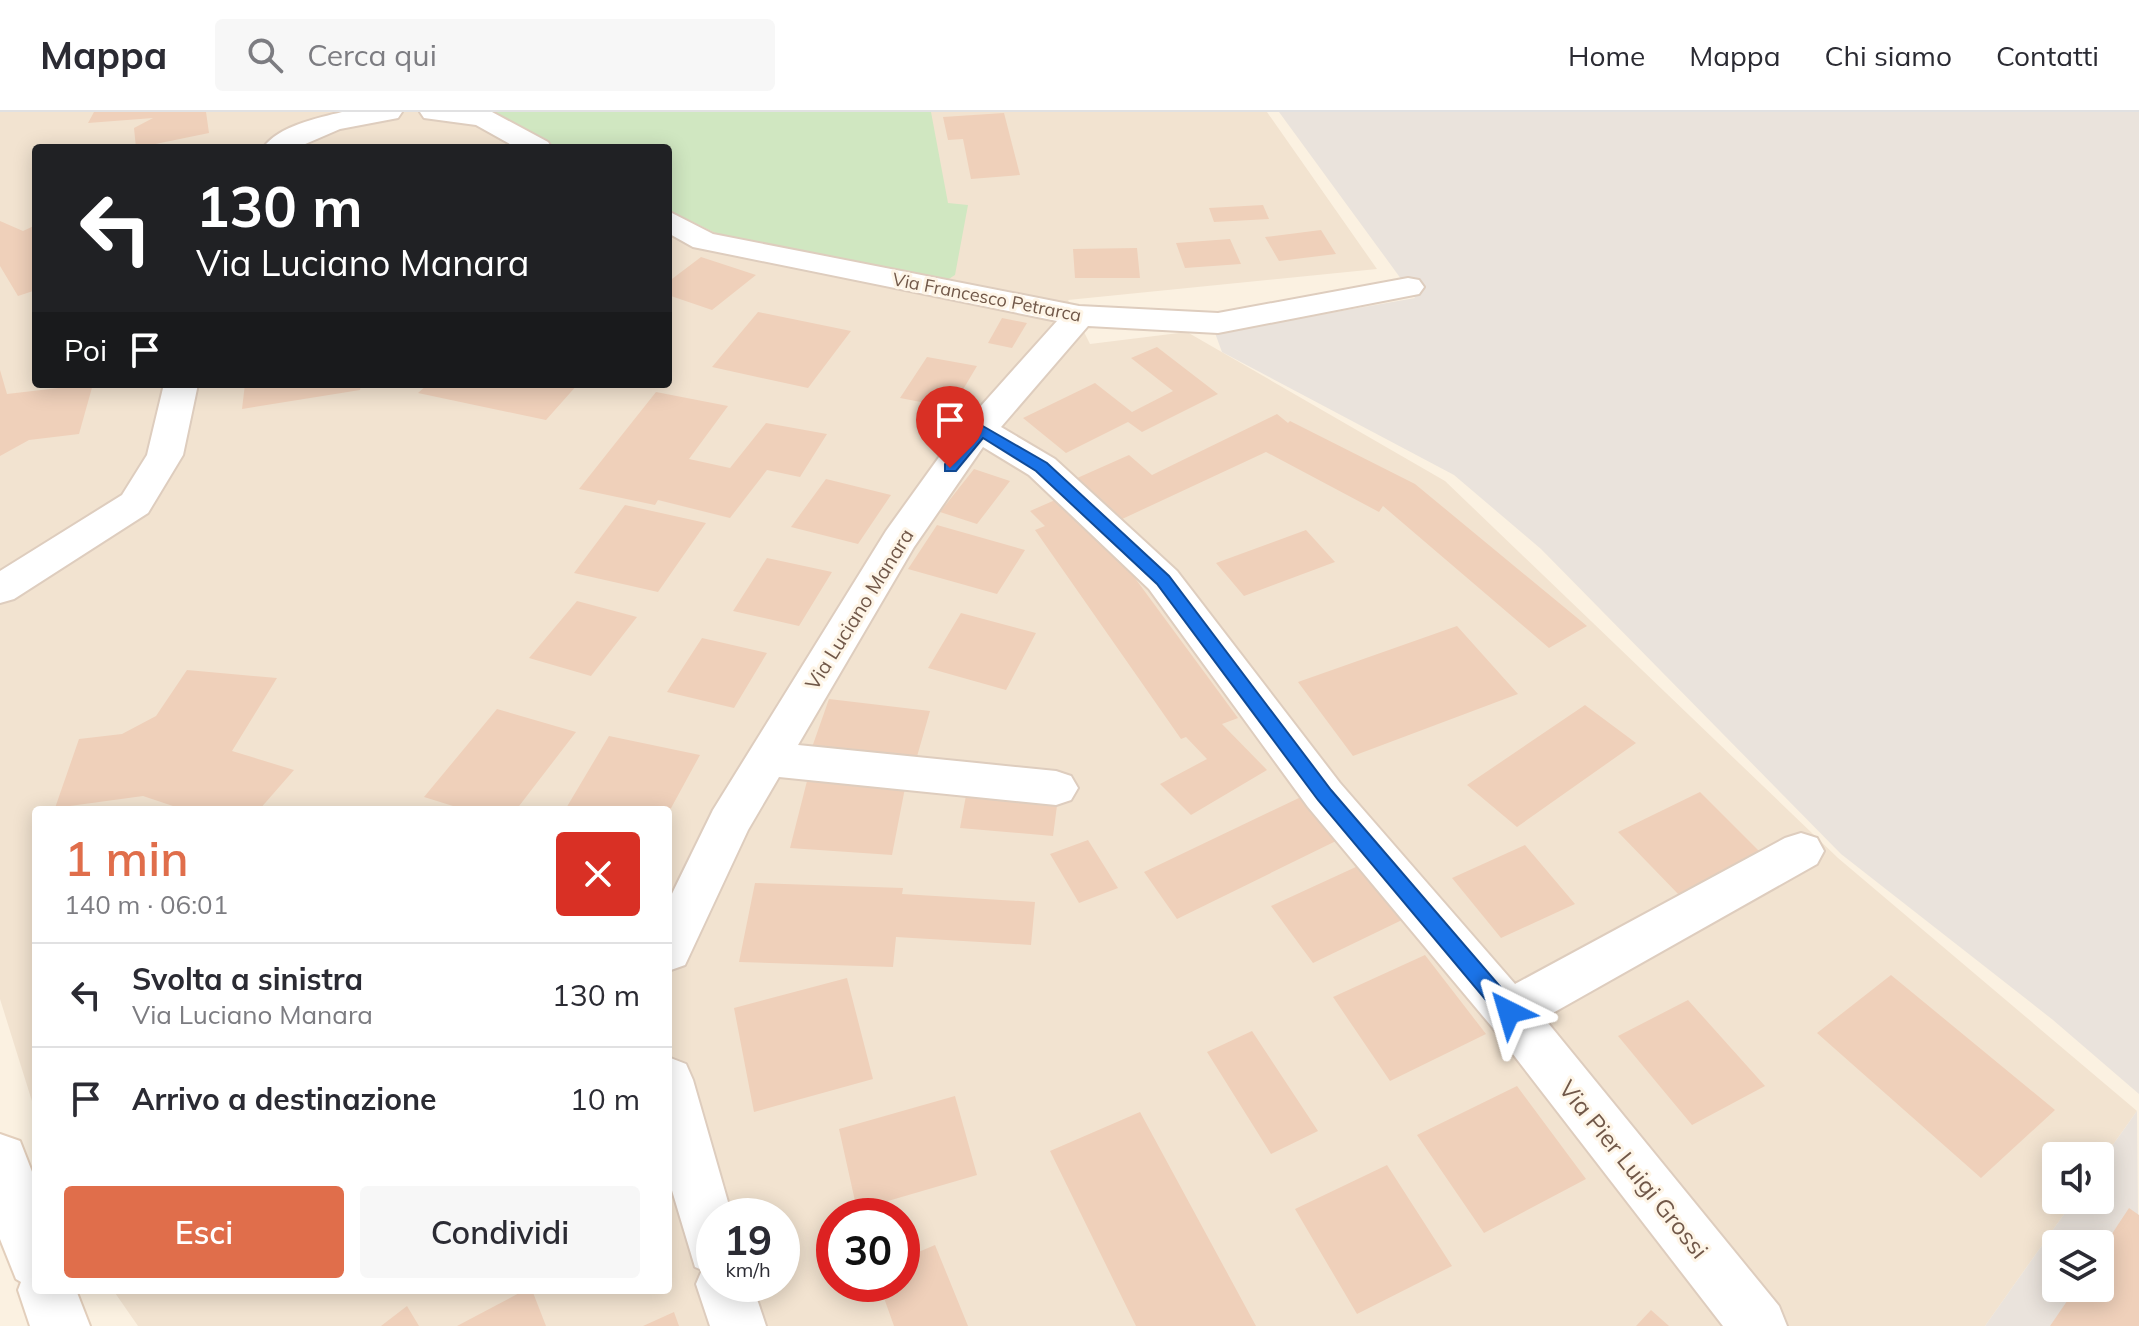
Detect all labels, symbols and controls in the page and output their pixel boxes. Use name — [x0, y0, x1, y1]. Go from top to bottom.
search box — [215, 19, 775, 91]
text: Mappa — [40, 31, 167, 79]
icon: search — [243, 33, 287, 77]
text: Cerca qui — [307, 36, 437, 74]
text: Home — [1568, 38, 1645, 73]
text: Mappa — [1689, 38, 1780, 73]
text: Chi siamo — [1824, 38, 1952, 73]
text: Contatti — [1996, 38, 2099, 73]
text: 130 m — [196, 171, 363, 241]
icon: left — [64, 176, 168, 280]
text: Via Luciano Manara — [196, 240, 529, 285]
street label: Via Francesco Petrarca — [891, 267, 1083, 327]
icon: arrive — [123, 328, 167, 372]
text: Poi — [64, 331, 107, 369]
pin — [916, 386, 984, 468]
icon: arrive — [928, 398, 972, 442]
street label: Via Luciano Manara — [799, 524, 919, 694]
text: 1 min — [64, 828, 189, 888]
button: close — [556, 832, 640, 916]
text: 140 m · 06:01 — [64, 888, 228, 921]
text: Svolta a sinistra — [132, 960, 363, 998]
position arrow — [1467, 970, 1551, 1054]
icon: left — [64, 973, 108, 1017]
text: 130 m — [552, 976, 640, 1014]
text: Via Luciano Manara — [132, 998, 373, 1031]
street label: Via Pier Luigi Grossi — [1553, 1074, 1715, 1264]
icon: arrive — [64, 1077, 108, 1121]
text: Arrivo a destinazione — [132, 1080, 436, 1118]
text: 10 m — [570, 1080, 640, 1118]
map controls — [2042, 1142, 2114, 1302]
button: sound — [2042, 1142, 2114, 1214]
button: Esci — [64, 1186, 344, 1278]
button: Condividi — [360, 1186, 640, 1278]
speed limit sign: 30 — [816, 1198, 920, 1302]
text: 19 — [724, 1215, 772, 1265]
button: layers — [2042, 1230, 2114, 1302]
text: km/h — [725, 1257, 771, 1282]

